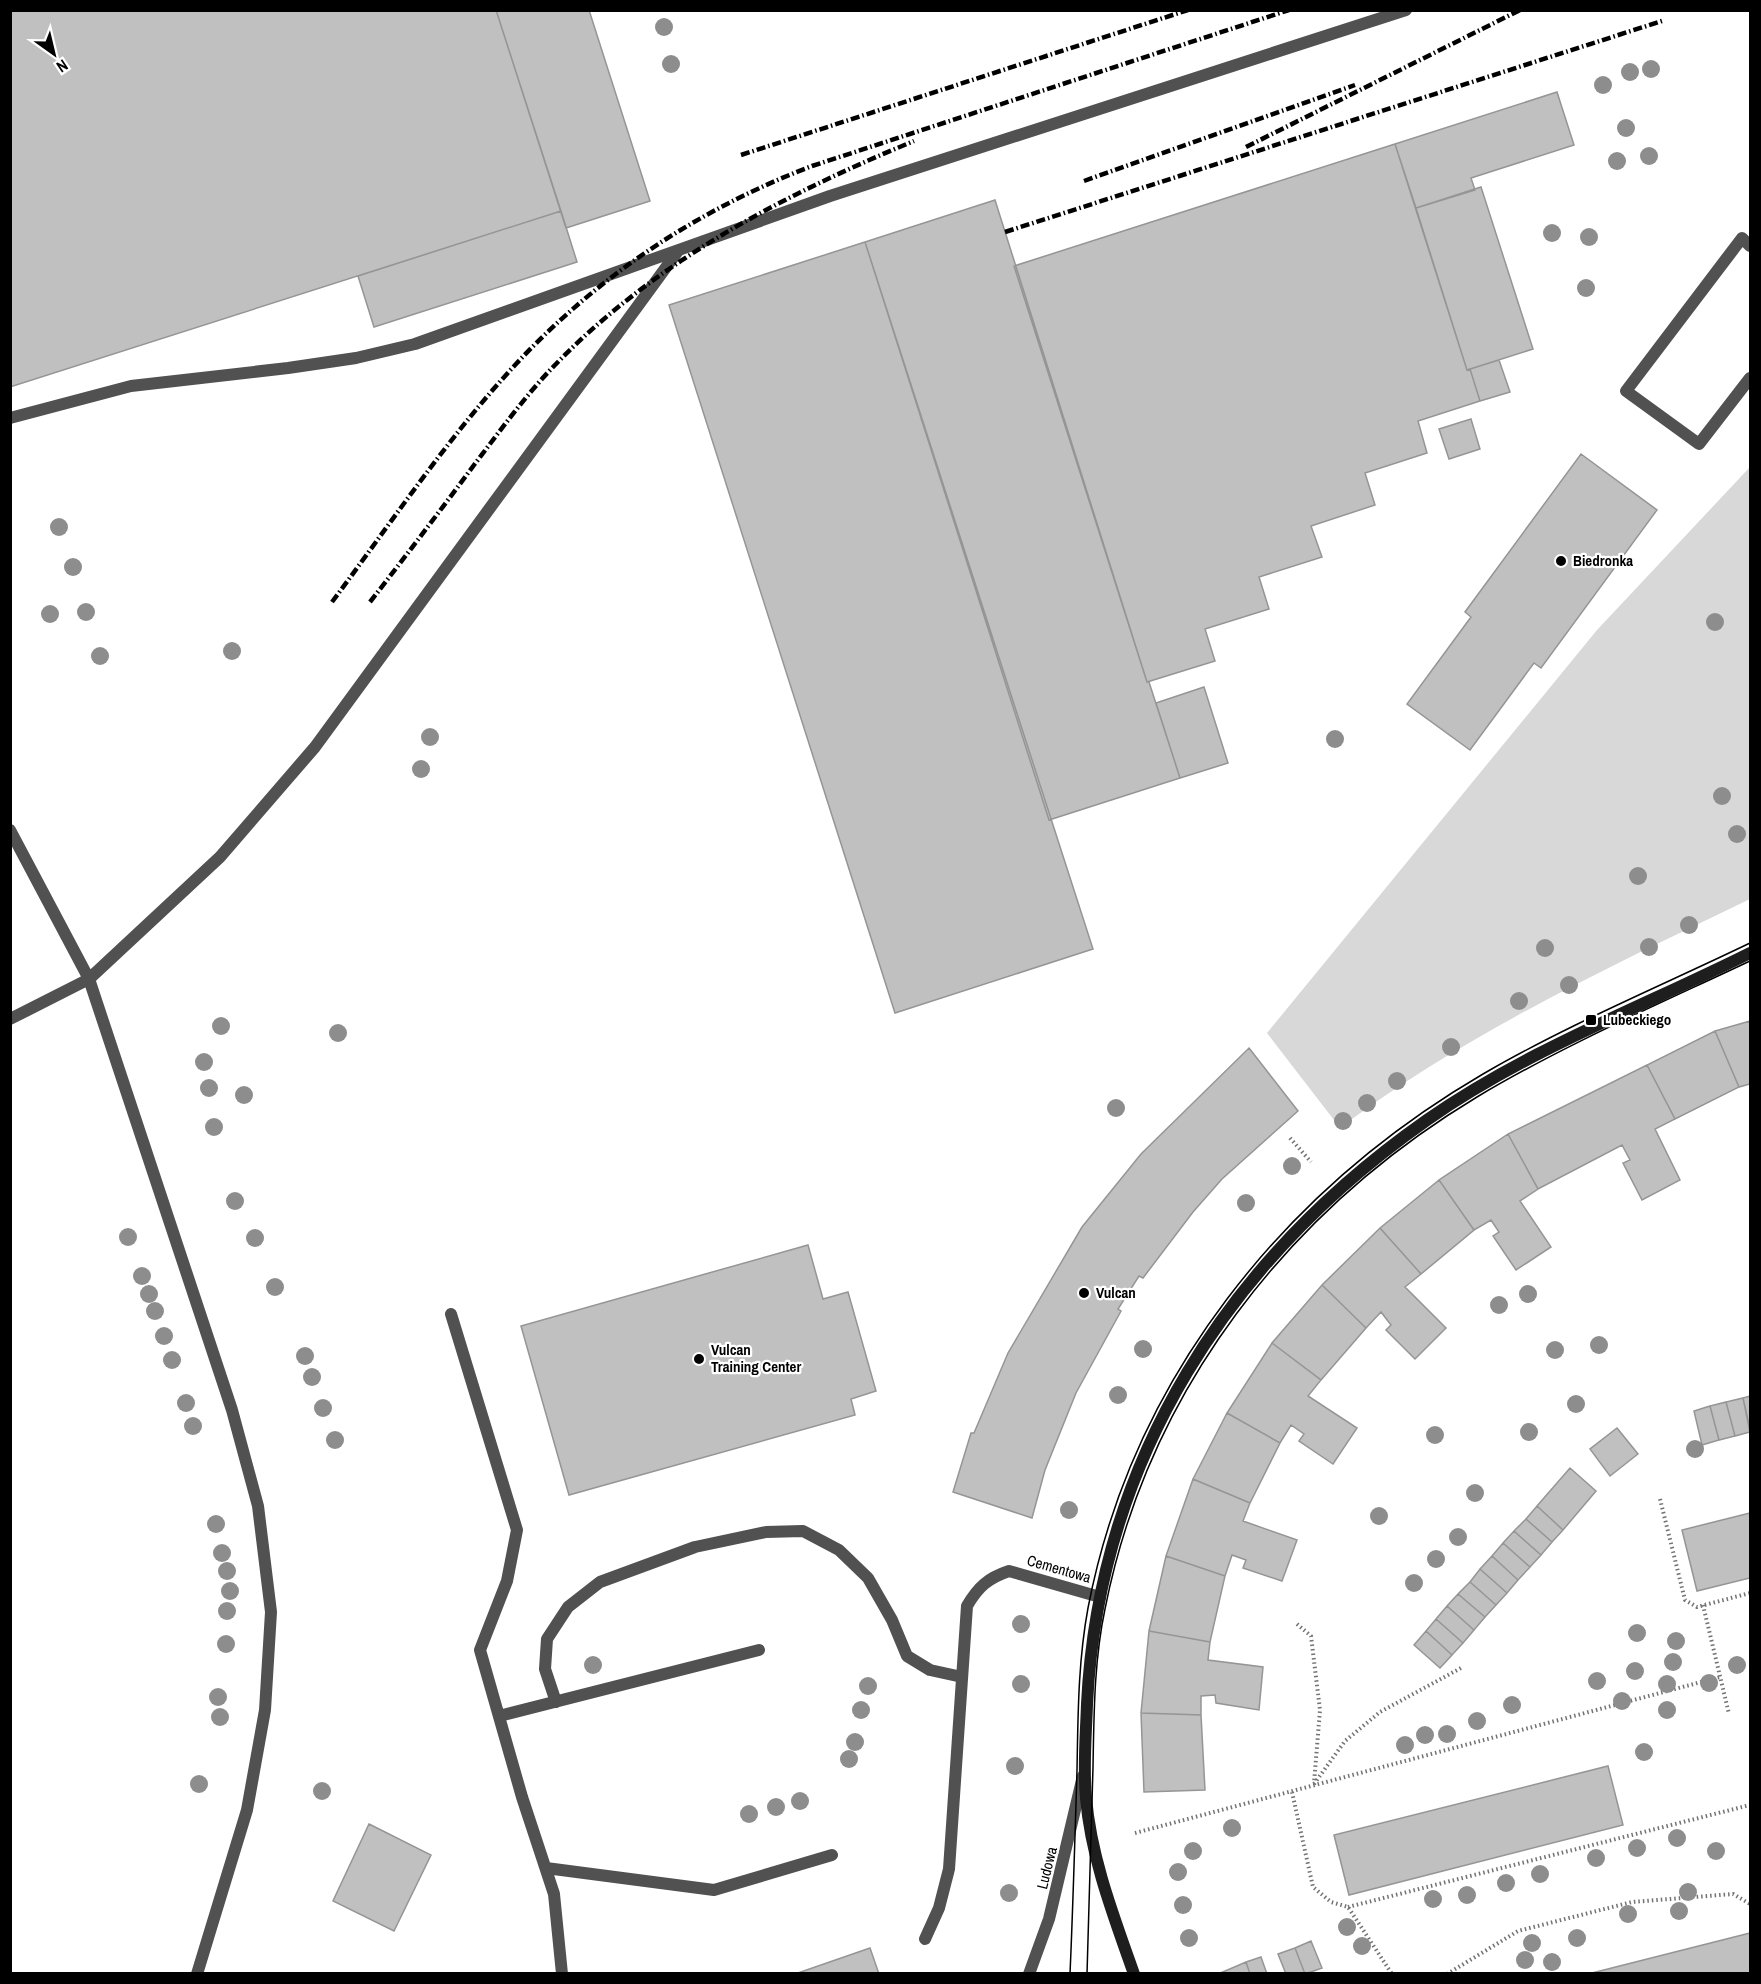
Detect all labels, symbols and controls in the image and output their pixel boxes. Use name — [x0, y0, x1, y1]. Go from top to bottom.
north arrow — [24, 24, 84, 84]
text: N — [52, 55, 72, 78]
place label: Biedronka — [1573, 550, 1633, 571]
marker: Biedronka — [1554, 554, 1568, 568]
place label: Lubeckiego — [1603, 1009, 1671, 1030]
marker: Lubeckiego — [1584, 1013, 1598, 1027]
place label: Vulcan — [1096, 1282, 1136, 1303]
marker: Vulcan — [1077, 1286, 1091, 1300]
place label: Vulcan Training Center — [711, 1339, 801, 1377]
marker: Vulcan Training Center — [692, 1352, 706, 1366]
street label: Cementowa — [1025, 1549, 1094, 1588]
street label: Ludowa — [1031, 1844, 1062, 1891]

